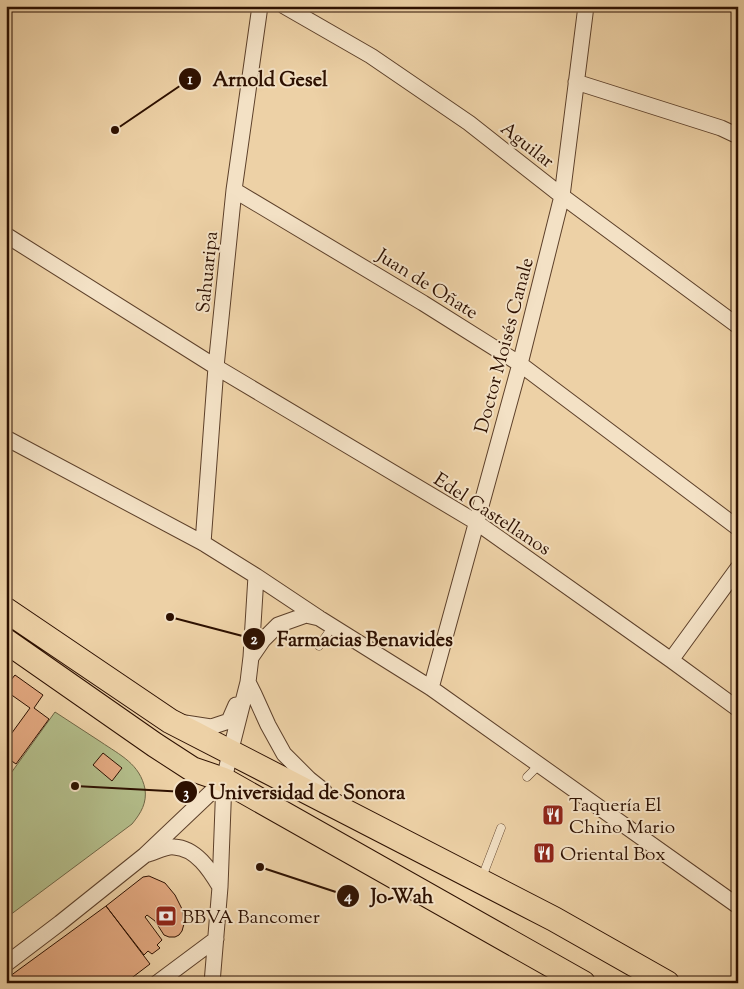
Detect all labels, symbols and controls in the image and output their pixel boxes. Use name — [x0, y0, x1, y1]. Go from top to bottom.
callout: Arnold Gesel — [177, 61, 338, 96]
text: Arnold Gesel — [212, 67, 328, 96]
text: 1 — [187, 70, 193, 91]
street label: Aguilar — [494, 116, 559, 176]
street label: Sahuaripa — [191, 230, 226, 315]
street label: Juan de Oñate — [370, 243, 483, 327]
street label: Doctor Moisés Canale — [469, 255, 542, 436]
street label: Edel Castellanos — [428, 467, 556, 563]
callout: Farmacias Benavides — [242, 621, 462, 656]
text: Farmacias Benavides — [277, 627, 453, 656]
text: 2 — [250, 630, 258, 651]
callout: Universidad de Sonora — [174, 775, 415, 810]
text: Universidad de Sonora — [209, 780, 406, 809]
text: 3 — [183, 784, 189, 805]
place label: Taquería El Chino Mario — [569, 793, 675, 842]
restaurant icon: Taquería El Chino Mario — [541, 803, 565, 827]
restaurant icon: Oriental Box — [532, 841, 556, 865]
place label: Oriental Box — [560, 842, 666, 869]
callout: Jo-Wah — [335, 878, 444, 913]
text: Jo-Wah — [368, 884, 434, 913]
text: 4 — [343, 887, 352, 908]
bank icon: BBVA Bancomer — [154, 904, 178, 928]
place label: BBVA Bancomer — [182, 905, 320, 932]

